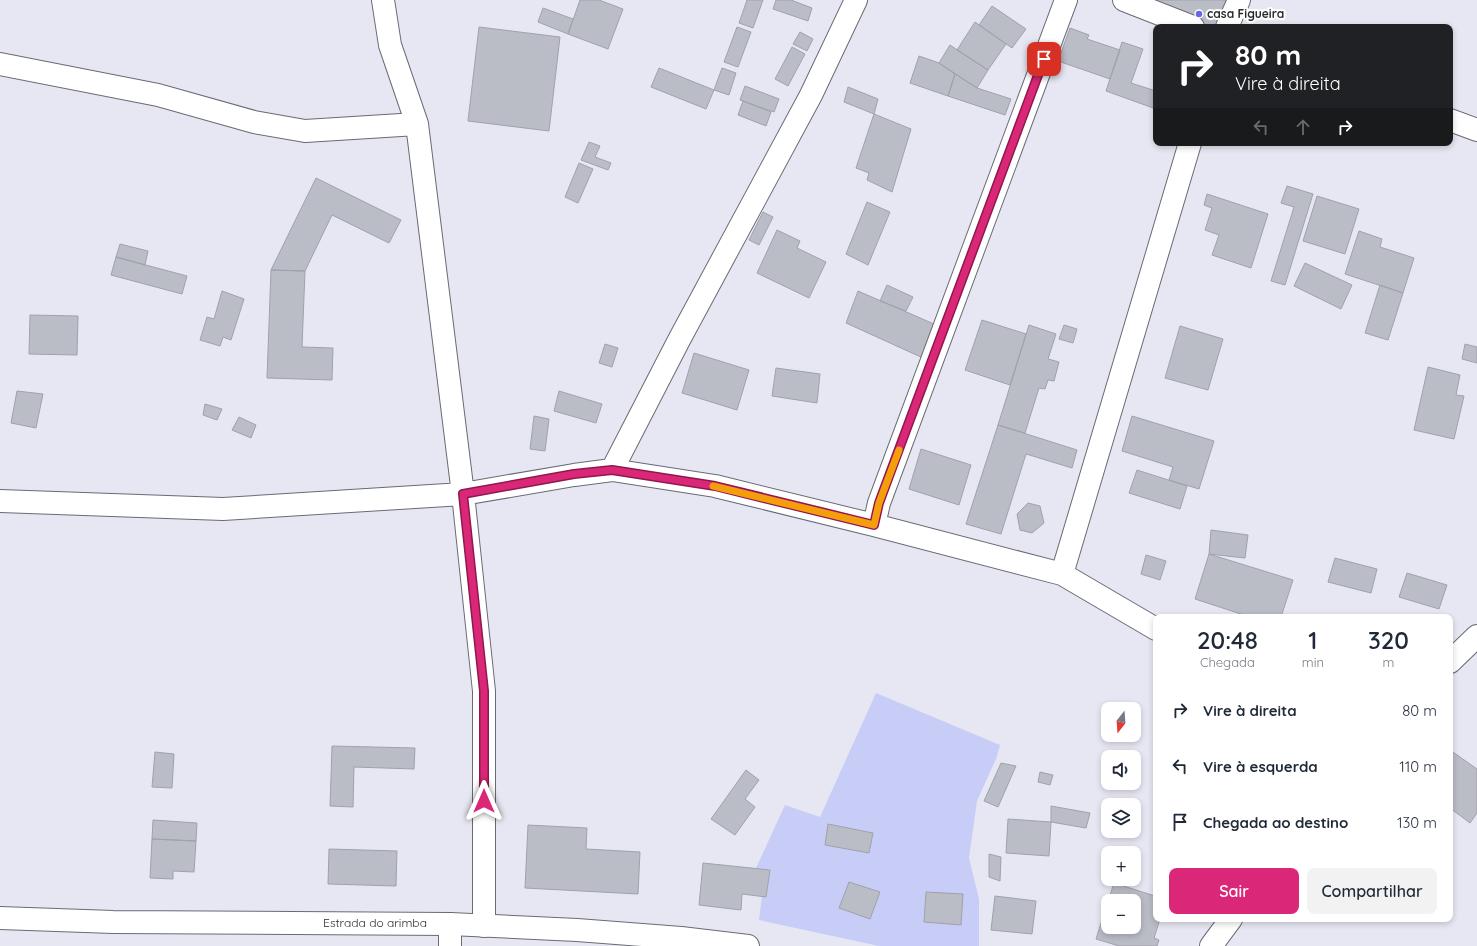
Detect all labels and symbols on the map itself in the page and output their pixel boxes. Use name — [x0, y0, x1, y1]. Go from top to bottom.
place label: casa Figueira — [1207, 6, 1284, 21]
marker: casa Figueira — [1194, 9, 1204, 19]
pin — [1027, 42, 1061, 76]
north arrow — [1101, 702, 1141, 742]
position arrow — [463, 780, 505, 822]
street label: Estrada do arimba — [323, 915, 427, 930]

